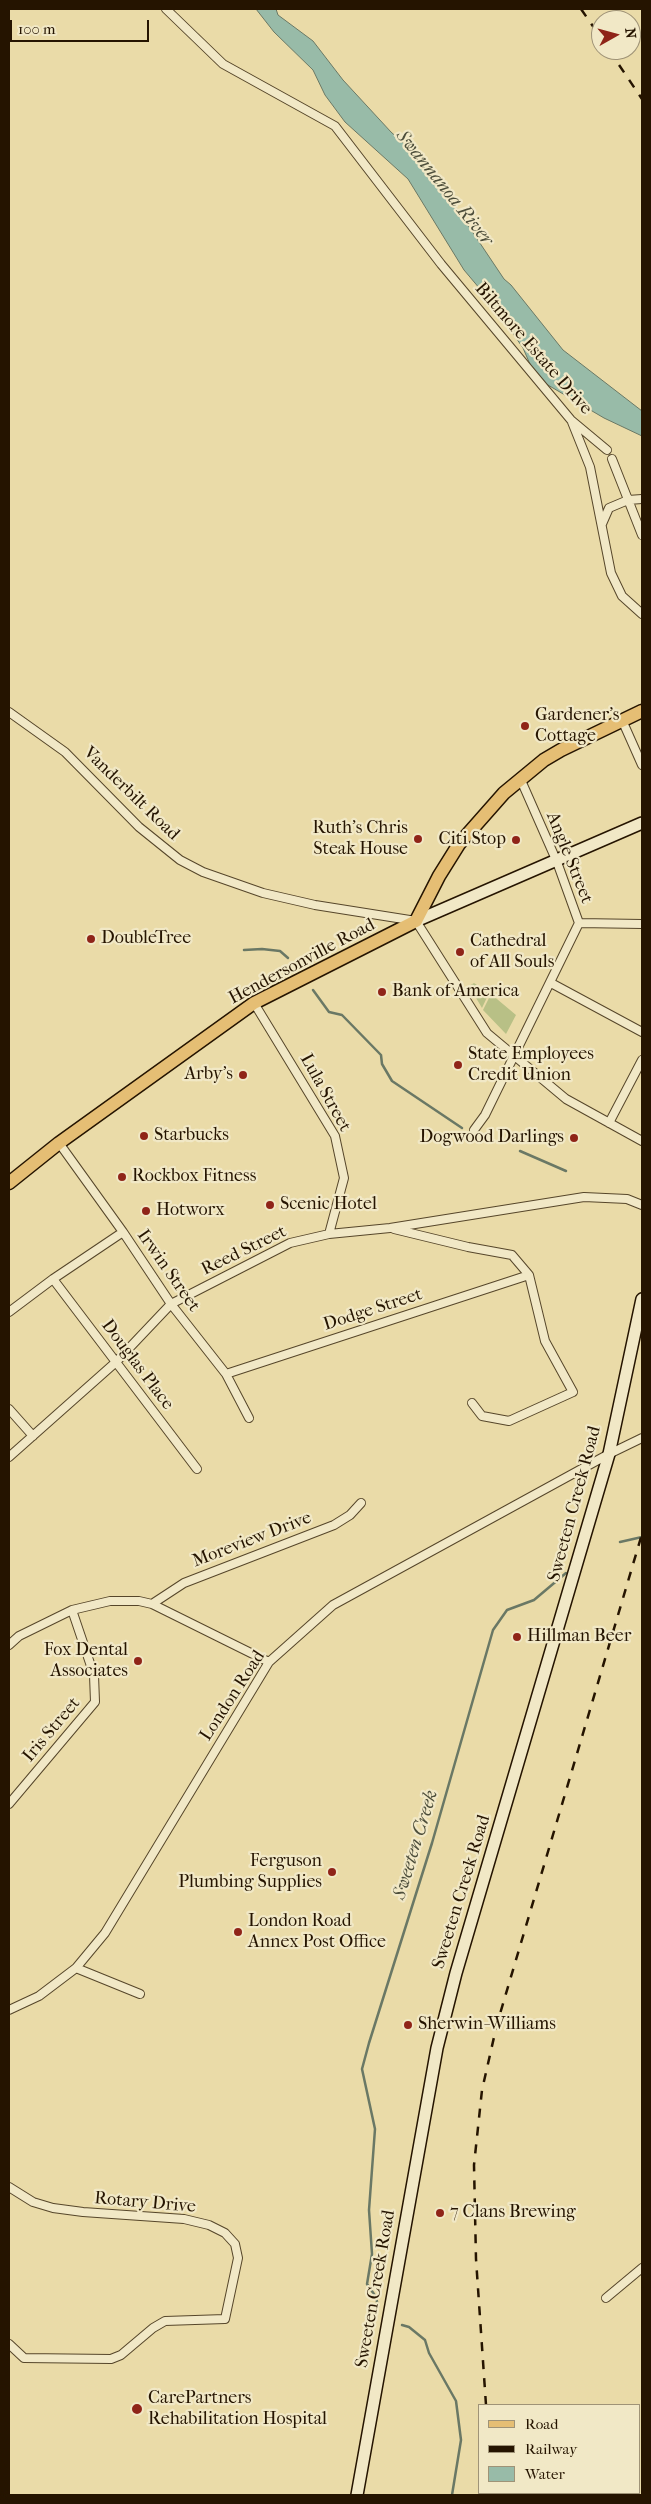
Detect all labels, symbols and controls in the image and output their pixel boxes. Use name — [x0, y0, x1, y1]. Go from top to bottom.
scale bar — [12, 10, 151, 42]
north arrow — [591, 10, 641, 60]
text: 100 m — [18, 20, 56, 38]
text: N — [621, 27, 639, 40]
water label: Swannanoa River — [390, 126, 498, 250]
street label: Biltmore Estate Drive — [470, 278, 596, 420]
place label: Gardener's Cottage — [535, 705, 619, 748]
marker: Gardener's Cottage — [519, 720, 531, 732]
street label: Vanderbilt Road — [78, 743, 184, 845]
street label: Angle Street — [541, 809, 597, 907]
place label: Ruth's Chris Steak House — [313, 818, 408, 861]
place label: Citi Stop — [439, 829, 506, 851]
marker: Ruth's Chris Steak House — [412, 833, 424, 845]
marker: Citi Stop — [510, 834, 522, 846]
street label: Hendersonville Road — [225, 914, 379, 1010]
place label: DoubleTree — [101, 928, 191, 950]
place label: Cathedral of All Souls — [470, 931, 554, 974]
marker: DoubleTree — [85, 933, 97, 945]
marker: Cathedral of All Souls — [454, 946, 466, 958]
place label: Bank of America — [392, 981, 519, 1003]
marker: Bank of America — [376, 986, 388, 998]
place label: State Employees Credit Union — [468, 1044, 594, 1086]
street label: Lula Street — [295, 1050, 355, 1136]
marker: State Employees Credit Union — [452, 1059, 464, 1071]
place label: Arby's — [184, 1064, 233, 1086]
marker: Arby's — [237, 1069, 249, 1081]
place label: Starbucks — [154, 1125, 229, 1147]
place label: Dogwood Darlings — [420, 1127, 564, 1149]
marker: Starbucks — [138, 1130, 150, 1142]
marker: Dogwood Darlings — [568, 1132, 580, 1144]
place label: Rockbox Fitness — [132, 1166, 256, 1188]
marker: Rockbox Fitness — [116, 1171, 128, 1183]
place label: Scenic Hotel — [280, 1194, 377, 1216]
marker: Scenic Hotel — [264, 1199, 276, 1211]
place label: Hotworx — [156, 1200, 225, 1222]
marker: Hotworx — [140, 1205, 152, 1217]
street label: Reed Street — [198, 1221, 290, 1281]
street label: Irwin Street — [132, 1226, 204, 1316]
street label: Dodge Street — [321, 1284, 425, 1336]
street label: Douglas Place — [96, 1316, 178, 1414]
street label: Sweeten Creek Road — [544, 1424, 606, 1584]
street label: Moreview Drive — [189, 1507, 315, 1573]
place label: Hillman Beer — [527, 1626, 631, 1648]
marker: Hillman Beer — [511, 1631, 523, 1643]
place label: Fox Dental Associates — [44, 1640, 128, 1682]
street label: London Road — [196, 1647, 270, 1745]
marker: Fox Dental Associates — [132, 1655, 144, 1667]
street label: Iris Street — [19, 1693, 85, 1767]
water label: Sweeten Creek — [389, 1788, 443, 1902]
street label: Sweeten Creek Road — [428, 1812, 496, 1972]
place label: Ferguson Plumbing Supplies — [178, 1851, 322, 1894]
marker: Ferguson Plumbing Supplies — [326, 1866, 338, 1878]
place label: London Road Annex Post Office — [248, 1911, 386, 1954]
marker: London Road Annex Post Office — [232, 1926, 244, 1938]
place label: Sherwin-Williams — [418, 2014, 556, 2036]
marker: Sherwin-Williams — [402, 2019, 414, 2031]
street label: Rotary Drive — [93, 2188, 197, 2218]
place label: 7 Clans Brewing — [450, 2202, 576, 2224]
marker: 7 Clans Brewing — [434, 2207, 446, 2219]
street label: Sweeten Creek Road — [351, 2208, 401, 2370]
place label: CarePartners Rehabilitation Hospital — [148, 2388, 327, 2430]
marker: CarePartners Rehabilitation Hospital — [130, 2402, 144, 2416]
legend — [478, 2404, 641, 2494]
text: Road — [525, 2415, 558, 2433]
text: Railway — [525, 2440, 577, 2458]
text: Water — [525, 2465, 565, 2483]

